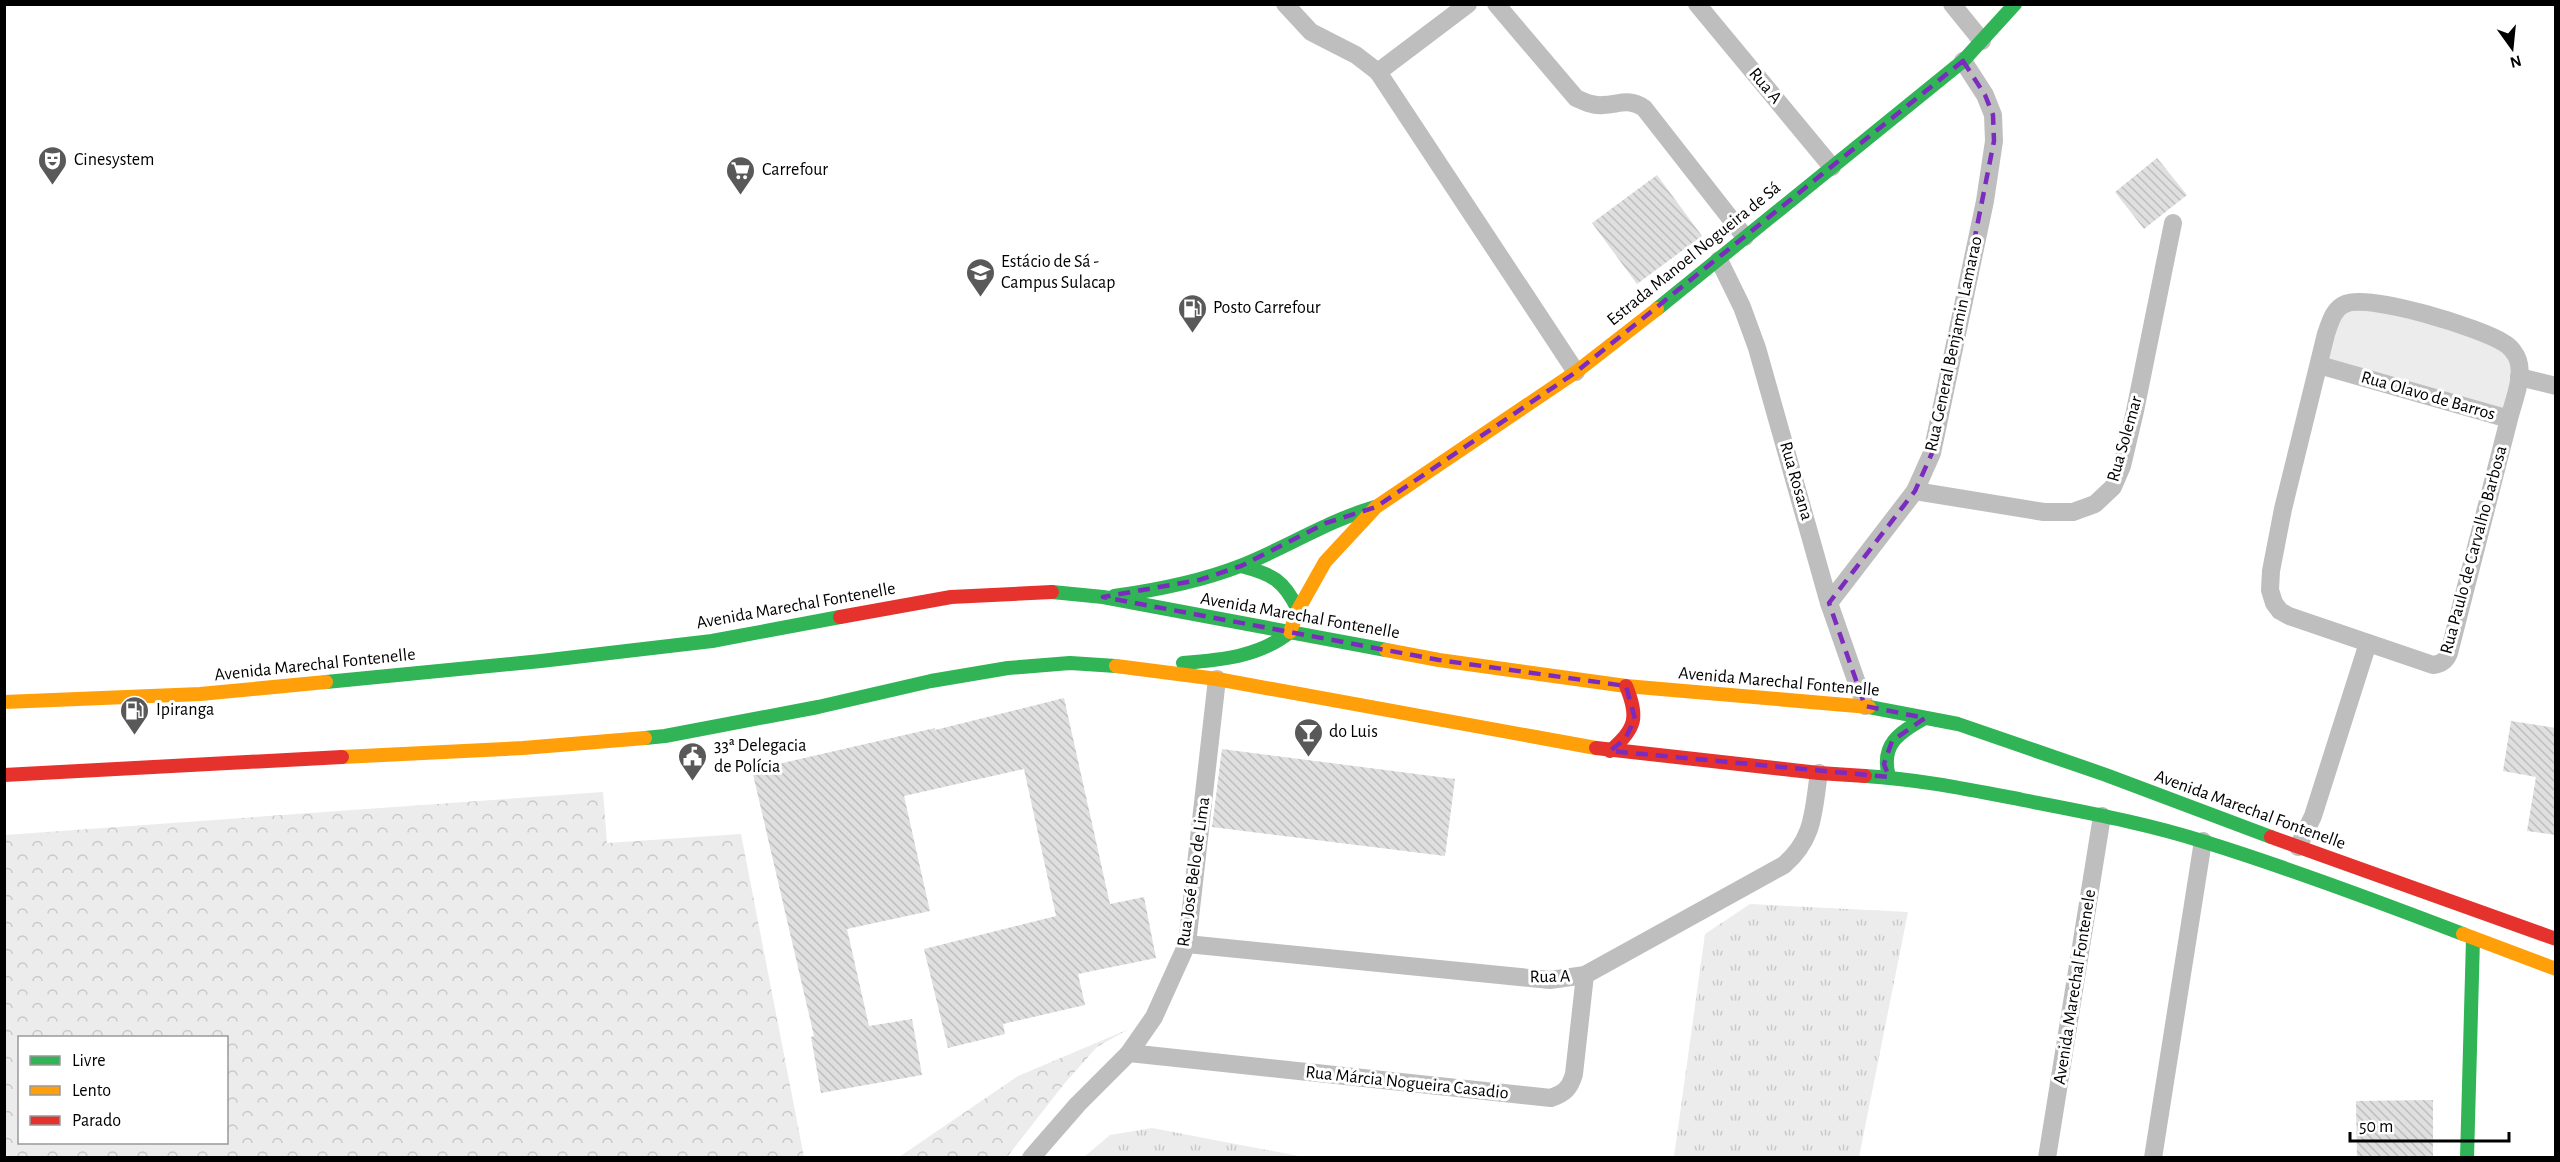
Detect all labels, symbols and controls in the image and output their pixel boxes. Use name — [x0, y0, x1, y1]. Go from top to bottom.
north arrow — [2482, 18, 2542, 78]
text: N — [2508, 52, 2523, 71]
street label: Rua A — [1745, 65, 1785, 108]
theatre icon: Cinesystem — [37, 144, 69, 186]
place label: Cinesystem — [74, 151, 155, 169]
supermarket icon: Carrefour — [725, 154, 757, 196]
place label: Carrefour — [762, 161, 828, 179]
street label: Estrada Manoel Nogueira de Sá — [1604, 179, 1784, 329]
street label: Rua General Benjamin Lamarao — [1922, 235, 1986, 453]
place label: Estácio de Sá - Campus Sulacap — [1001, 253, 1116, 292]
school or university icon: Estácio de Sá - Campus Sulacap — [964, 256, 996, 298]
fuel station icon: Posto Carrefour — [1176, 292, 1208, 334]
place label: Posto Carrefour — [1213, 299, 1321, 317]
street label: Rua Olavo de Barros — [2359, 368, 2497, 424]
street label: Rua Solemar — [2104, 394, 2146, 484]
street label: Rua Rosana — [1776, 440, 1816, 522]
street label: Rua Paulo de Carvalho Barbosa — [2438, 444, 2510, 656]
street label: Avenida Marechal Fontenelle — [695, 580, 897, 632]
street label: Avenida Marechal Fontenelle — [1199, 590, 1401, 642]
street label: Avenida Marechal Fontenelle — [214, 645, 416, 685]
street label: Avenida Marechal Fontenelle — [1678, 664, 1880, 700]
fuel station icon: Ipiranga — [119, 694, 151, 736]
place label: Ipiranga — [156, 701, 214, 719]
bar icon: do Luis — [1292, 716, 1324, 758]
place label: do Luis — [1329, 723, 1378, 741]
place label: 33ª Delegacia de Polícia — [714, 737, 806, 776]
public building icon: 33ª Delegacia de Polícia — [677, 740, 709, 782]
street label: Avenida Marechal Fontenelle — [2152, 767, 2348, 853]
street label: Rua José Belo de Lima — [1175, 796, 1213, 948]
street label: Avenida Marechal Fontenele — [2051, 888, 2099, 1086]
street label: Rua A — [1530, 968, 1571, 986]
legend — [18, 1036, 228, 1144]
text: Livre — [72, 1052, 106, 1070]
street label: Rua Márcia Nogueira Casadio — [1305, 1063, 1510, 1103]
text: Lento — [72, 1082, 111, 1100]
scale bar — [2350, 1105, 2509, 1143]
text: Parado — [72, 1112, 121, 1130]
text: 50 m — [2359, 1118, 2393, 1136]

